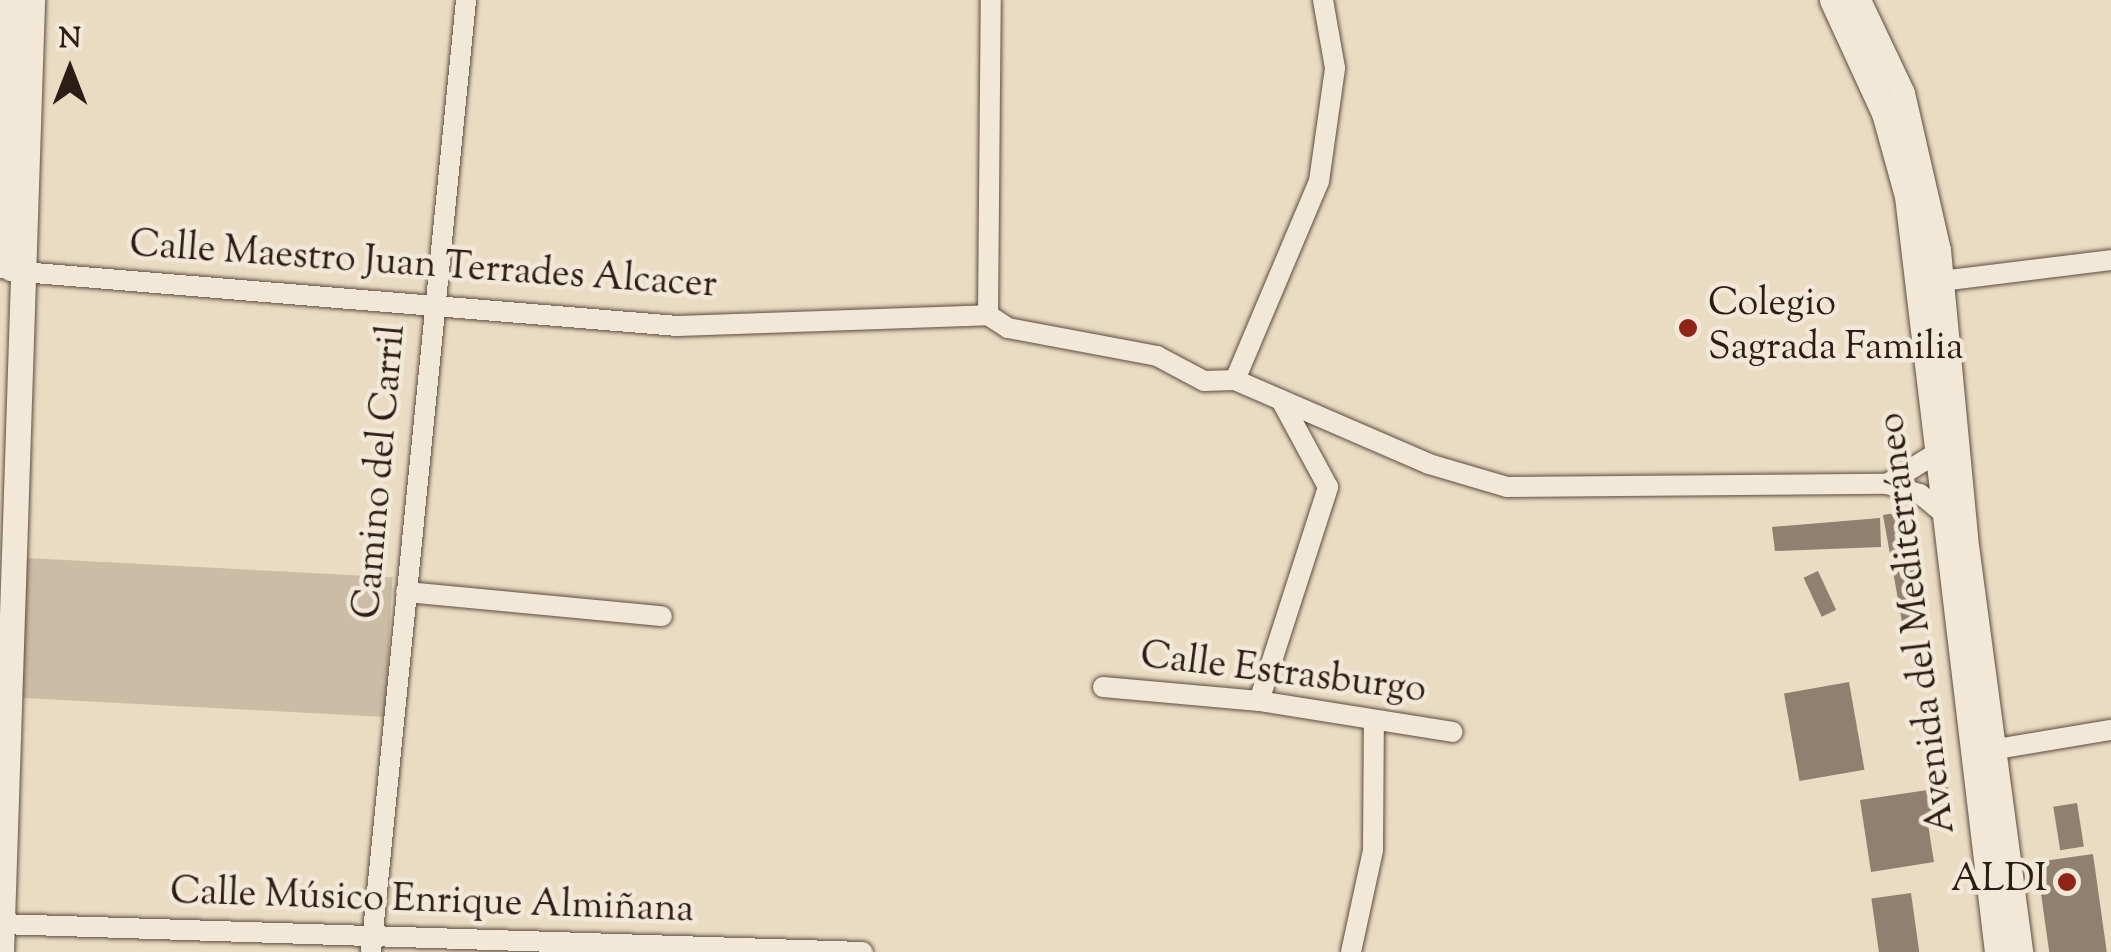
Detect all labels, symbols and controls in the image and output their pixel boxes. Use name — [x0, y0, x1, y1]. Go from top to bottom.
north arrow — [20, 20, 120, 120]
text: N — [59, 20, 81, 60]
street label: Calle Maestro Juan Terrades Alcacer — [128, 224, 718, 310]
place label: Colegio Sagrada Familia — [1708, 283, 1964, 372]
marker: Colegio Sagrada Familia — [1677, 317, 1699, 339]
street label: Camino del Carril — [346, 323, 418, 621]
street label: Avenida del Mediterráneo — [1871, 410, 1967, 836]
street label: Calle Estrasburgo — [1138, 635, 1428, 715]
place label: ALDI — [1951, 859, 2047, 905]
street label: Calle Músico Enrique Almiñana — [169, 871, 695, 935]
marker: ALDI — [2056, 871, 2078, 893]

